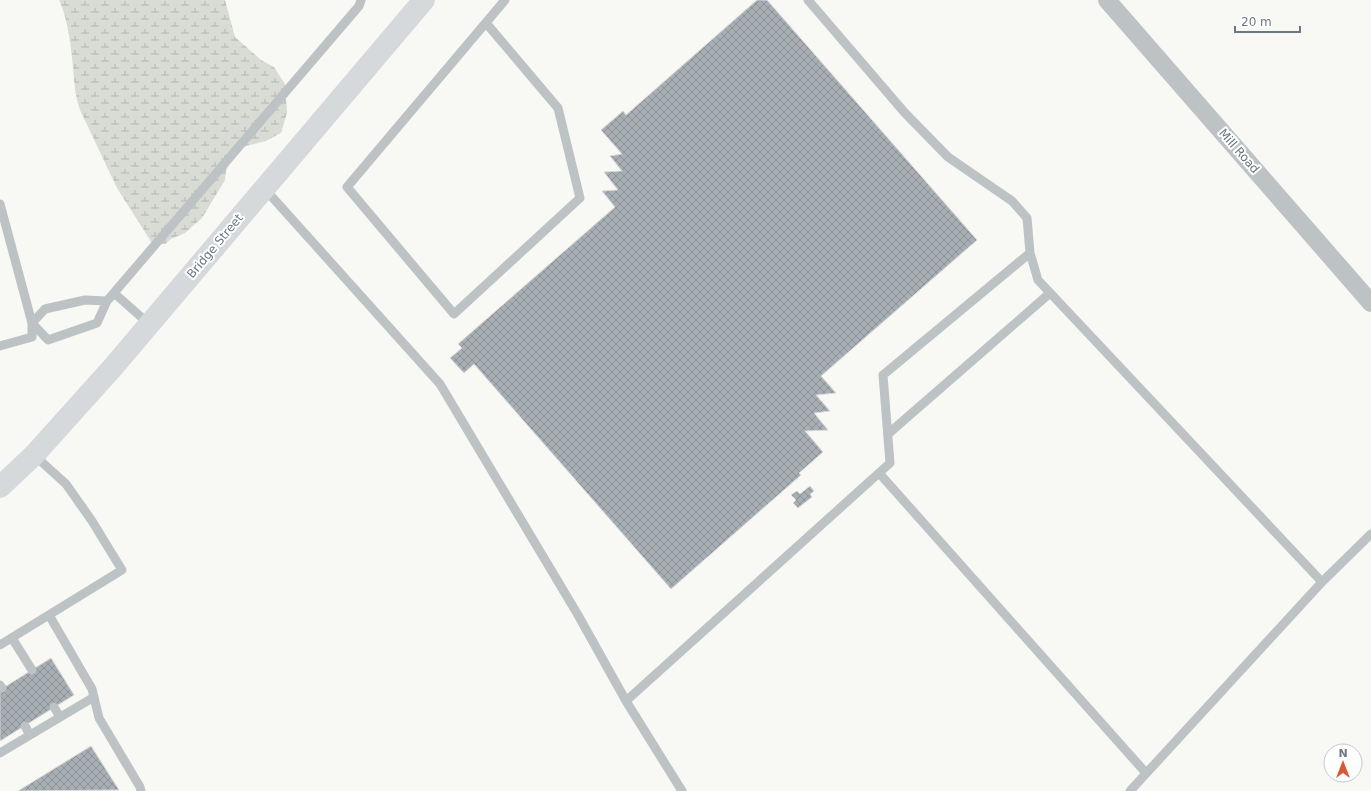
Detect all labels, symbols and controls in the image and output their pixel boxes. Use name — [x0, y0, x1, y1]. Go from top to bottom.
scale bar — [1235, 8, 1300, 34]
text: 20 m — [1241, 15, 1272, 29]
street label: Mill Road — [1216, 126, 1262, 176]
street label: Bridge Street — [184, 211, 246, 281]
north arrow — [1323, 743, 1363, 783]
text: N — [1338, 747, 1348, 760]

